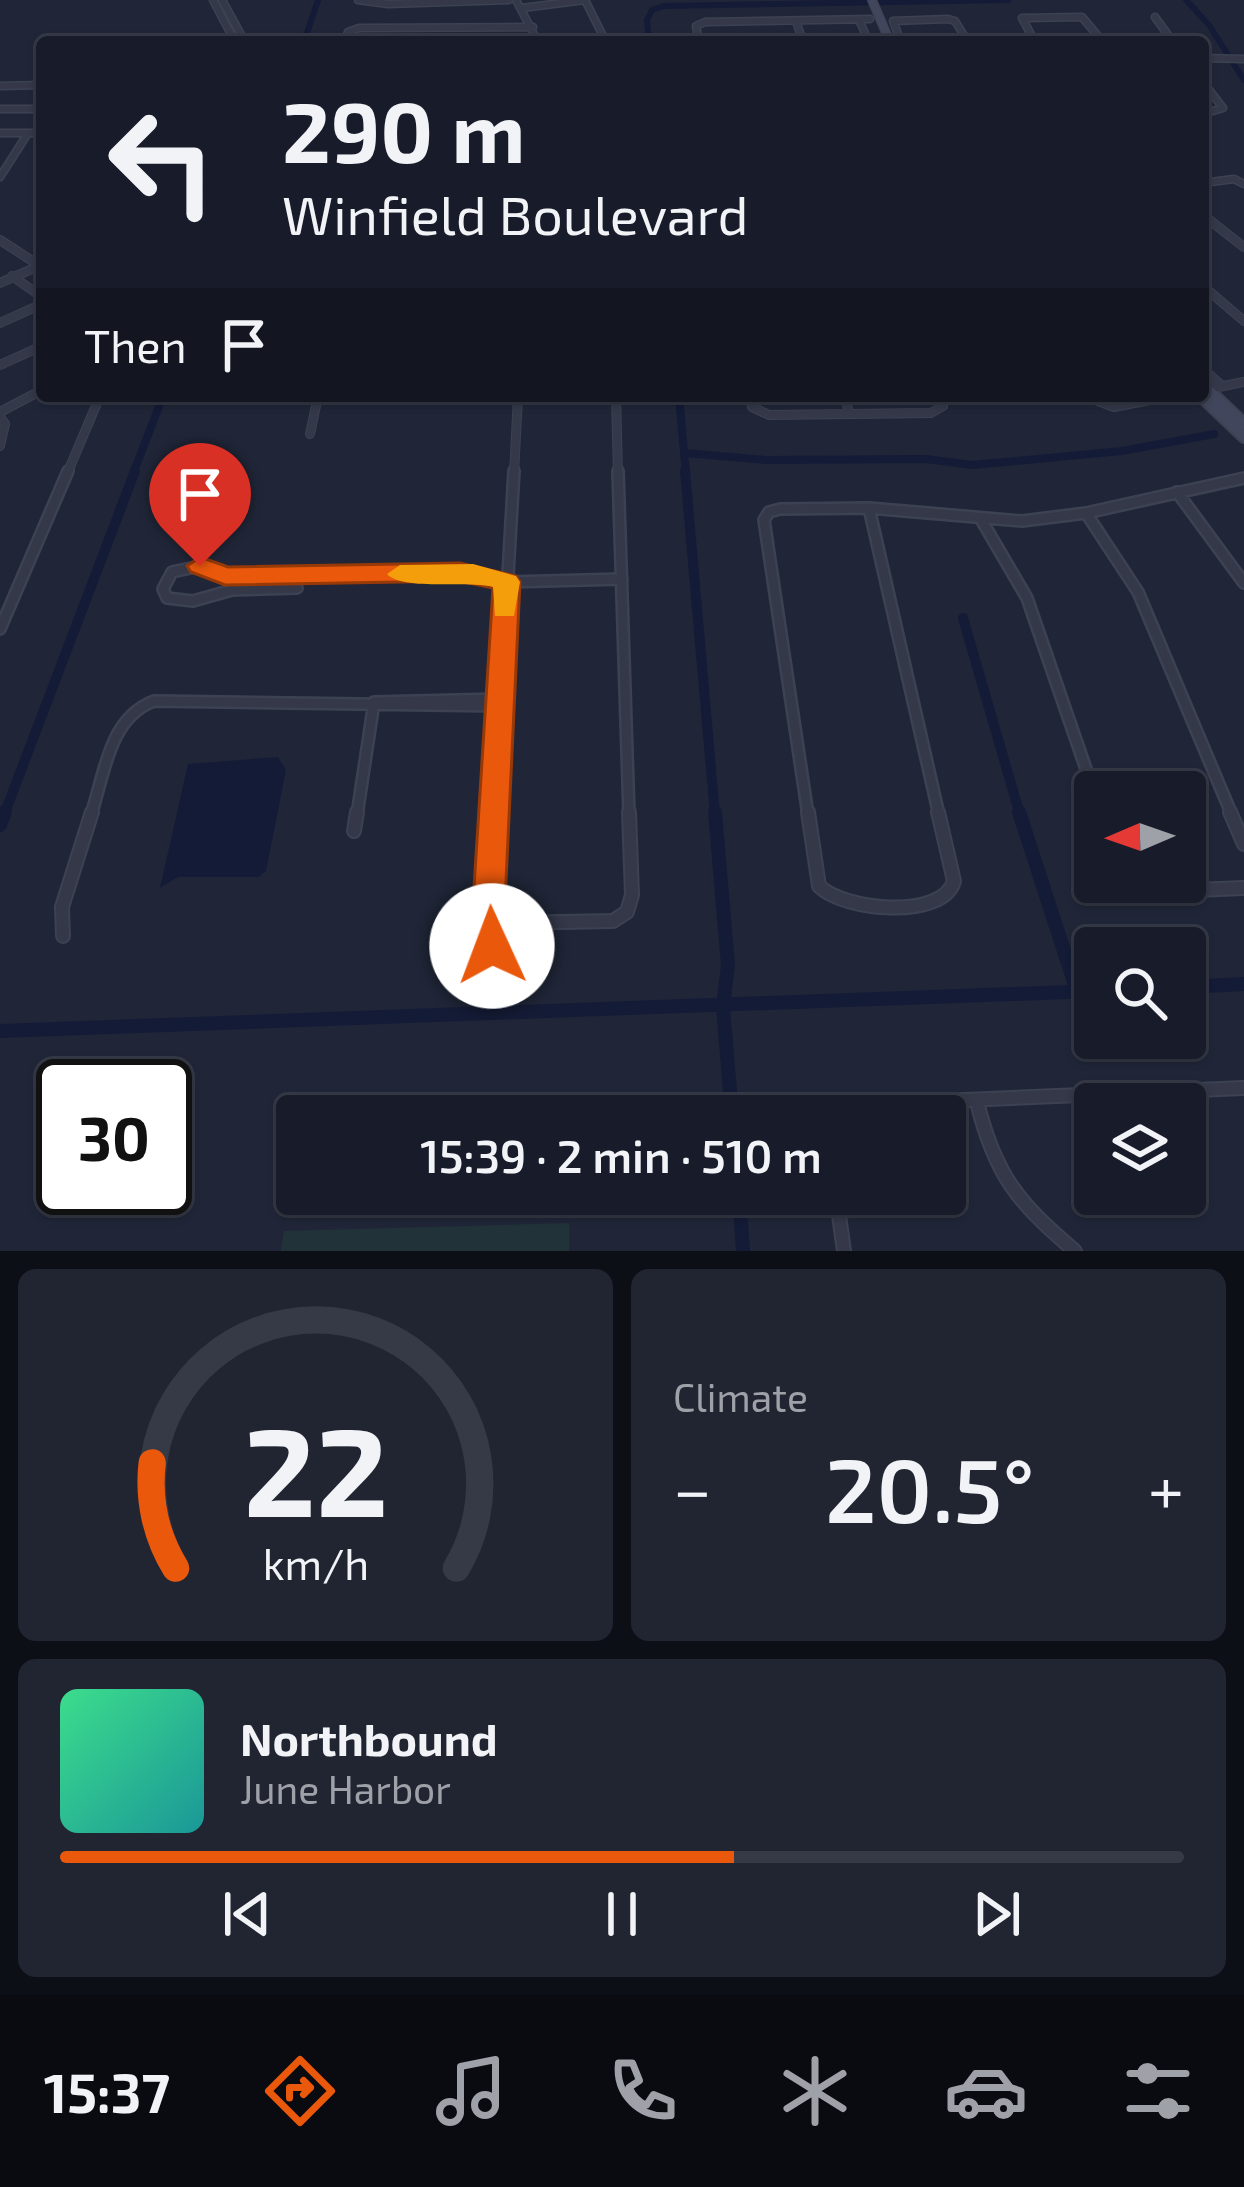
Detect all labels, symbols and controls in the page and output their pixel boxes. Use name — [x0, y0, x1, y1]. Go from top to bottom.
text: 290 m — [282, 79, 526, 180]
icon: left — [84, 84, 240, 240]
text: Winfield Boulevard — [282, 181, 749, 246]
icon: arrive — [211, 312, 277, 378]
text: Then — [84, 318, 187, 372]
pin — [149, 443, 251, 566]
icon: arrive — [167, 461, 233, 527]
north arrow — [1074, 771, 1206, 903]
map controls — [1074, 771, 1206, 1215]
position arrow — [429, 883, 555, 1009]
button: search — [1074, 927, 1206, 1059]
speed limit sign: 30 — [36, 1059, 192, 1215]
button: layers — [1074, 1083, 1206, 1215]
text: 15:39 · 2 min · 510 m — [420, 1128, 822, 1182]
text: Climate — [673, 1373, 808, 1420]
text: 22 — [243, 1392, 388, 1542]
text: 20.5° — [825, 1433, 1034, 1541]
text: − — [673, 1448, 712, 1527]
text: + — [1148, 1448, 1184, 1527]
text: km/h — [262, 1537, 369, 1589]
text: Northbound — [240, 1711, 498, 1765]
text: June Harbor — [240, 1765, 451, 1812]
icon: previous — [214, 1881, 280, 1947]
icon: pause — [589, 1881, 655, 1947]
icon: next — [964, 1881, 1030, 1947]
icon: directions — [258, 2049, 342, 2133]
icon: music — [429, 2049, 513, 2133]
icon: phone — [601, 2049, 685, 2133]
icon: climate — [773, 2049, 857, 2133]
icon: car — [944, 2049, 1028, 2133]
icon: filters — [1116, 2049, 1200, 2133]
text: 15:37 — [44, 2059, 170, 2124]

